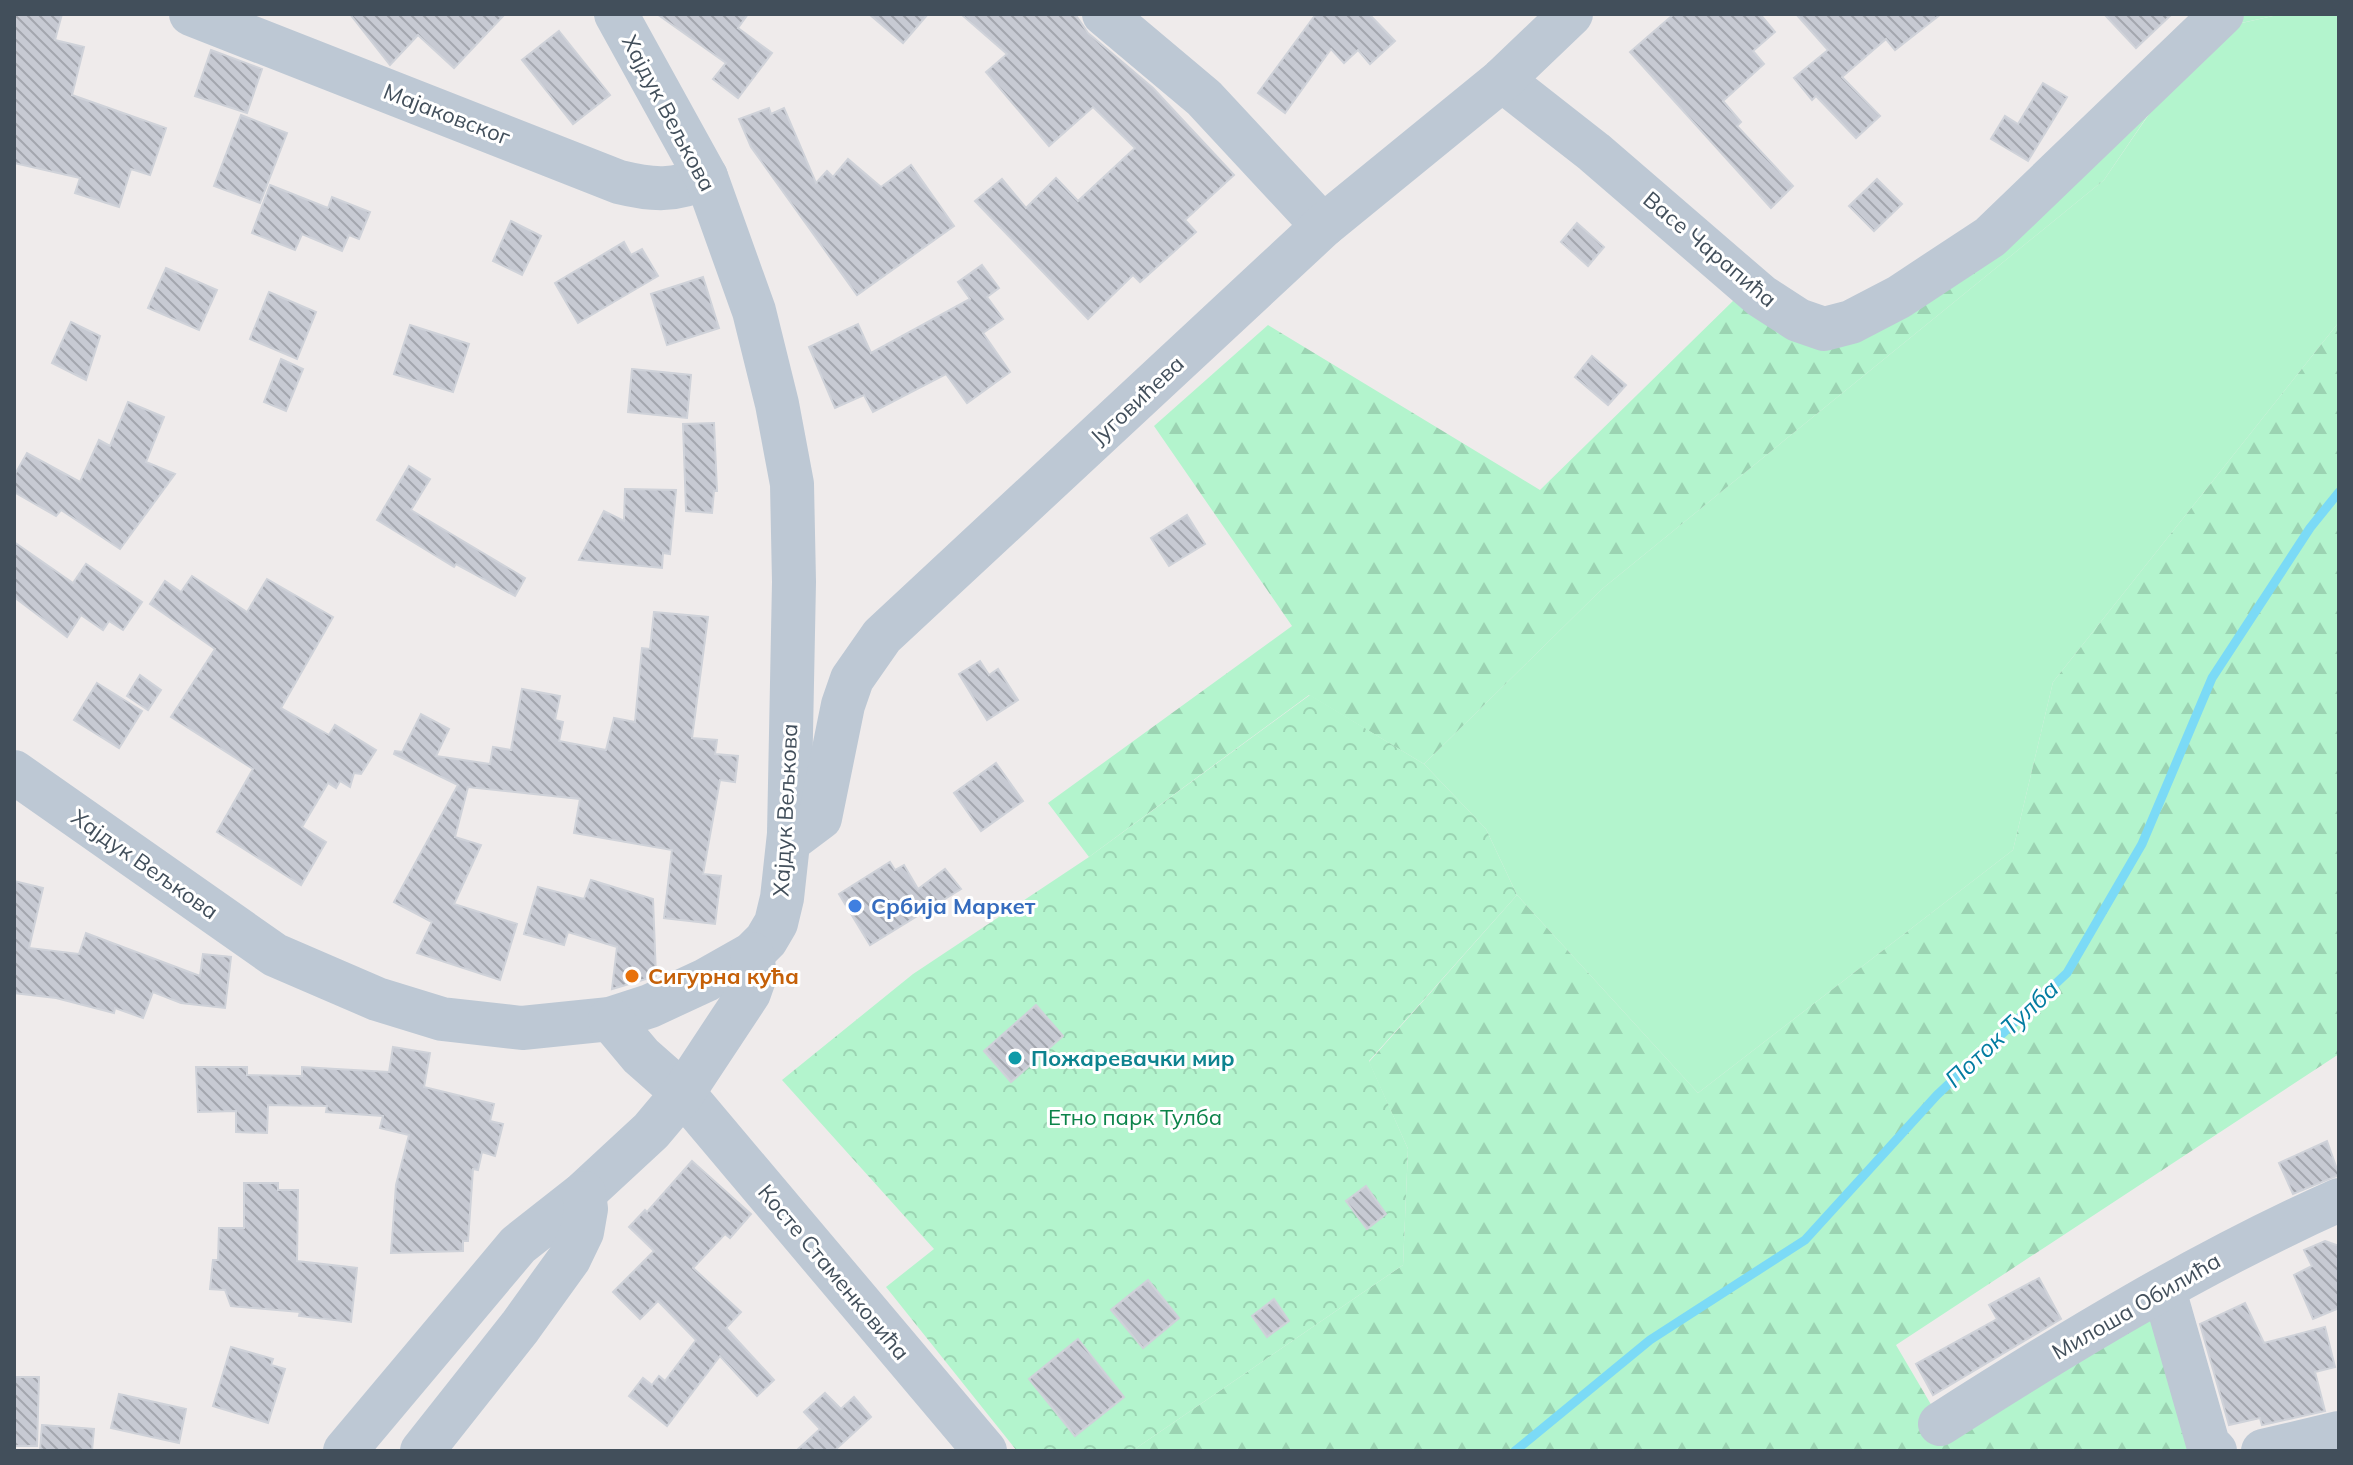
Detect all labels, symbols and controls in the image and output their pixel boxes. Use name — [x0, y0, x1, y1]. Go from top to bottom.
street label: Хајдук Вељкова — [616, 30, 722, 196]
street label: Мајаковског — [380, 77, 515, 151]
street label: Васе Чарапића — [1638, 185, 1782, 313]
street label: Југовићева — [1084, 350, 1190, 450]
street label: Хајдук Вељкова — [766, 723, 804, 897]
street label: Хајдук Вељкова — [66, 803, 224, 925]
place label: Србија Маркет — [871, 892, 1036, 920]
marker: Србија Маркет — [846, 897, 864, 915]
place label: Сигурна кућа — [648, 962, 799, 990]
marker: Сигурна кућа — [623, 967, 641, 985]
water label: Поток Тулба — [1938, 973, 2064, 1093]
place label: Пожаревачки мир — [1031, 1044, 1235, 1072]
marker: Пожаревачки мир — [1006, 1049, 1024, 1067]
park label: Етно парк Тулба — [1048, 1103, 1222, 1131]
street label: Косте Стаменковића — [752, 1178, 916, 1366]
street label: Милоша Обилића — [2047, 1246, 2225, 1366]

